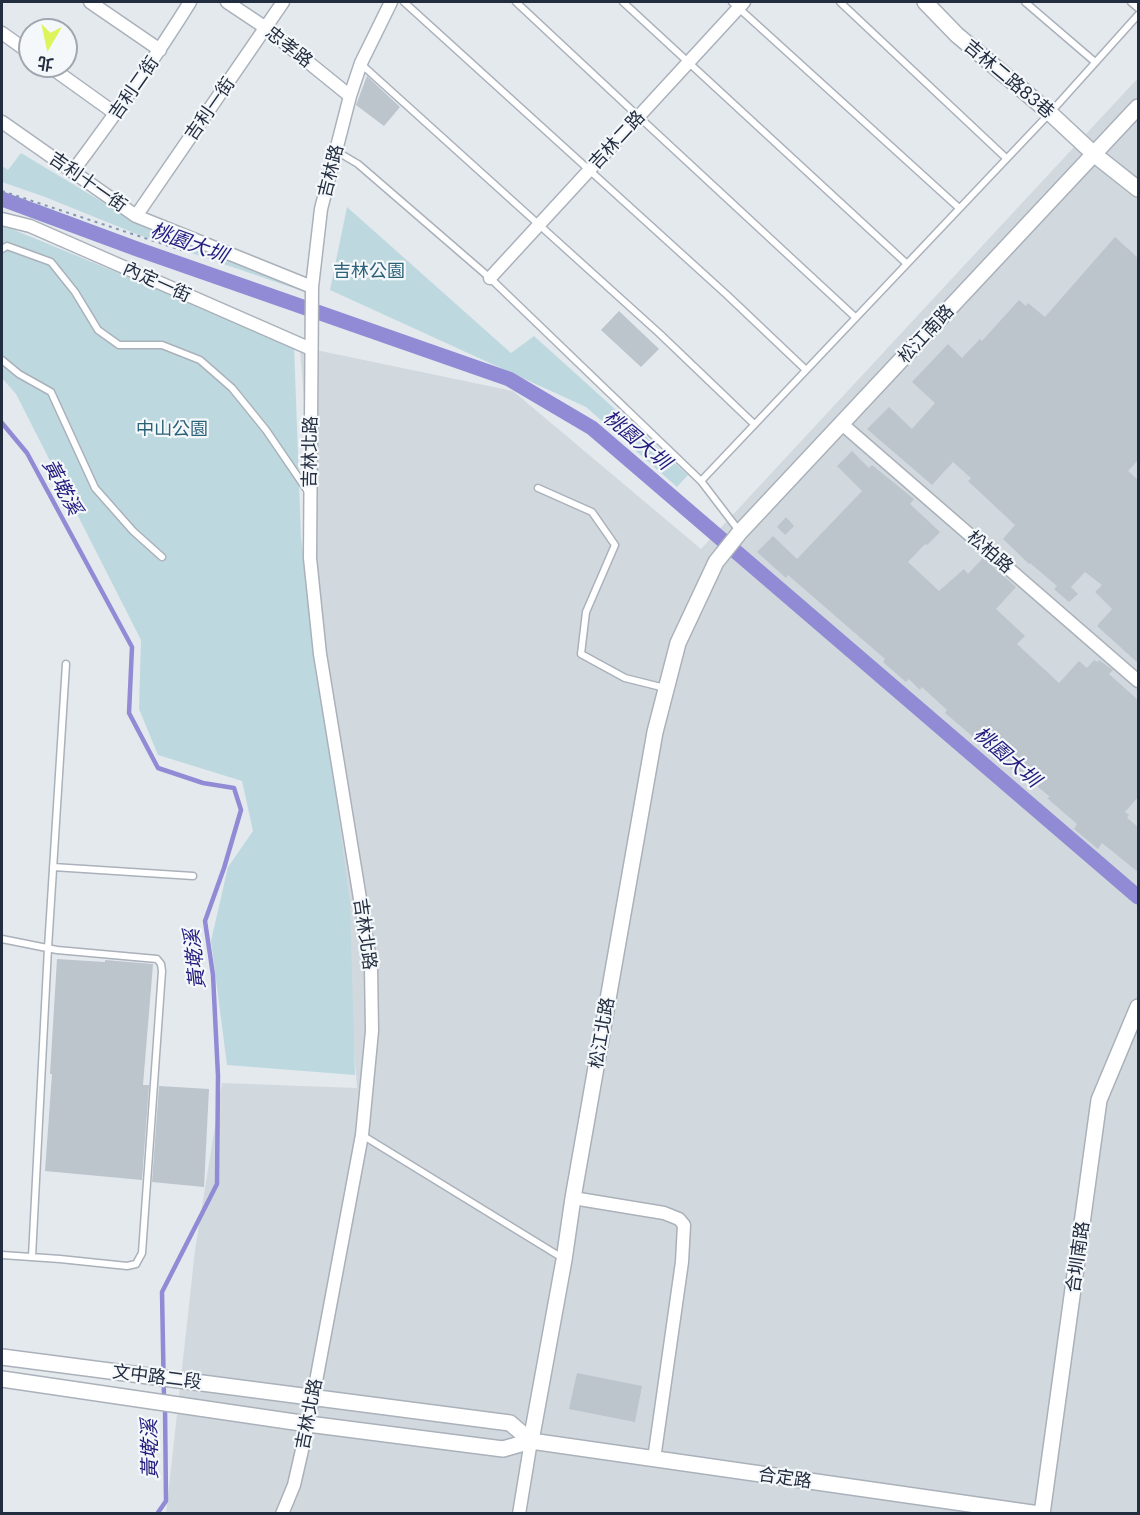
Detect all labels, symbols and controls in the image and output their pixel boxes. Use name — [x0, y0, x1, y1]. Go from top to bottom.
north arrow — [18, 18, 78, 78]
street label: 忠孝路 — [261, 22, 317, 72]
street label: 吉林二路83巷 — [960, 35, 1058, 123]
street label: 吉利二街 — [105, 52, 163, 124]
text: 北 — [36, 54, 55, 75]
street label: 吉利一街 — [181, 73, 239, 145]
street label: 吉林二路 — [585, 106, 649, 174]
street label: 吉林路 — [314, 142, 348, 200]
street label: 吉利十一街 — [45, 147, 131, 217]
water label: 桃園大圳 — [147, 218, 231, 268]
street label: 內定一街 — [120, 257, 194, 307]
park label: 吉林公園 — [333, 260, 405, 282]
street label: 松江南路 — [894, 300, 958, 368]
water label: 桃園大圳 — [599, 405, 675, 475]
street label: 吉林北路 — [299, 416, 321, 488]
park label: 中山公園 — [136, 418, 208, 440]
water label: 黃墘溪 — [37, 455, 87, 519]
street label: 松柏路 — [963, 526, 1017, 578]
water label: 桃園大圳 — [969, 722, 1045, 792]
street label: 吉林北路 — [349, 897, 381, 971]
water label: 黃墘溪 — [180, 928, 210, 990]
street label: 松江北路 — [585, 996, 619, 1070]
street label: 合圳南路 — [1062, 1220, 1094, 1294]
street label: 文中路二段 — [111, 1361, 203, 1393]
street label: 吉林北路 — [292, 1377, 326, 1451]
water label: 黃墘溪 — [137, 1419, 163, 1479]
street label: 合定路 — [757, 1464, 813, 1492]

